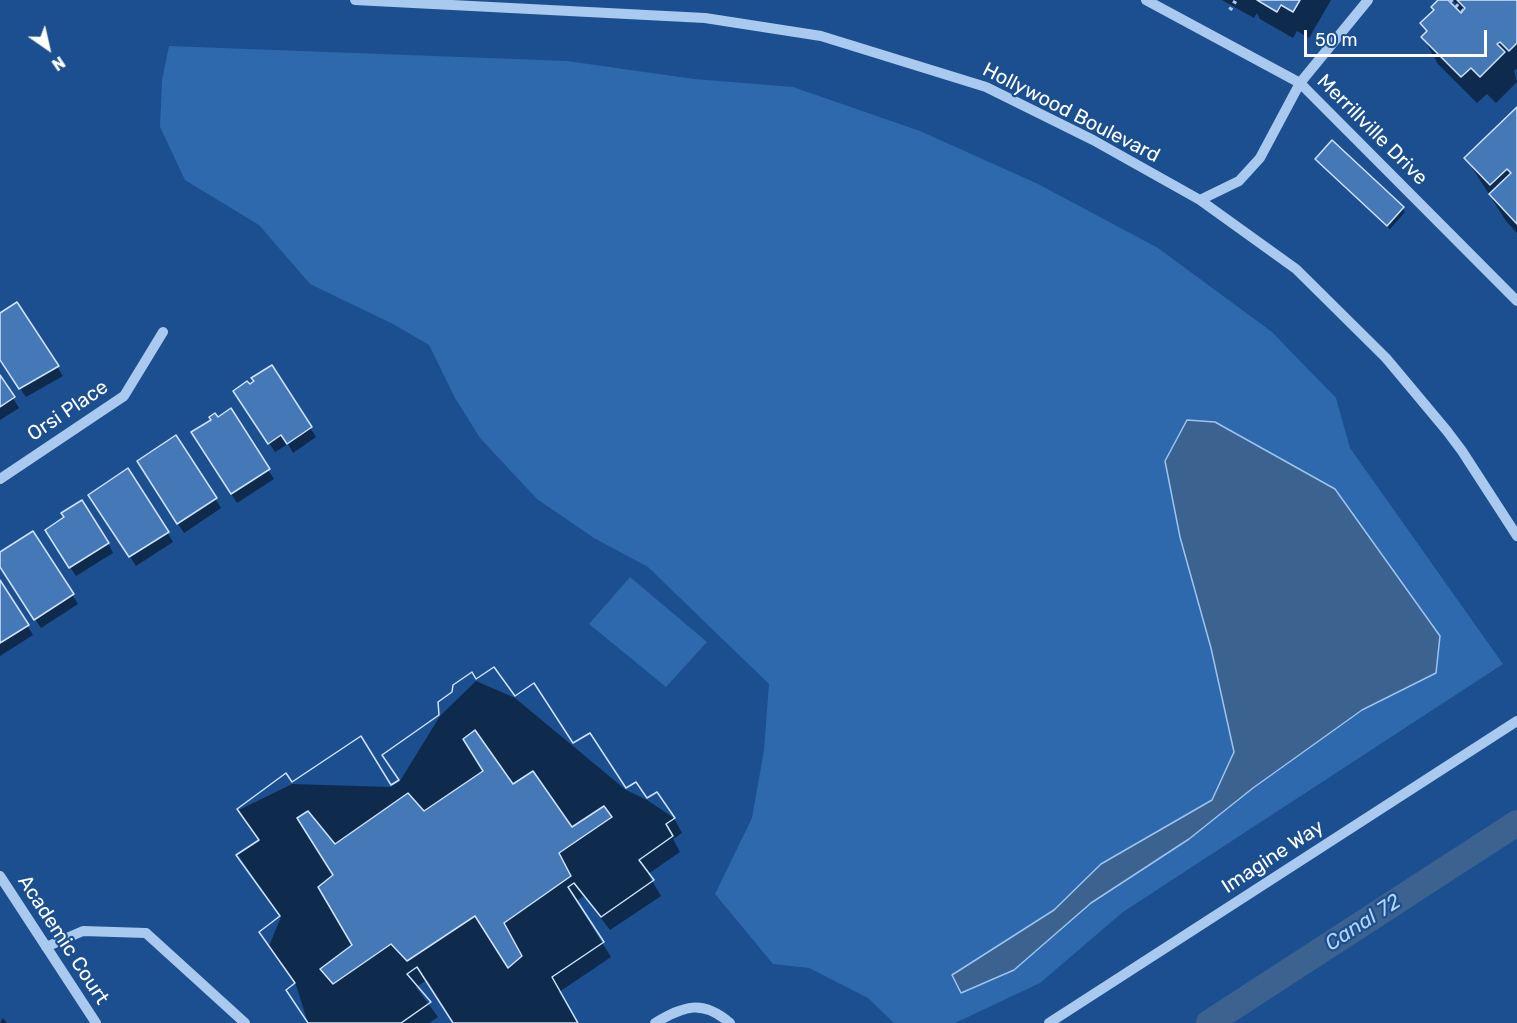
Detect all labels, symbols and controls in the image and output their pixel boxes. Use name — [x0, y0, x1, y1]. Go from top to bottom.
north arrow — [18, 18, 78, 78]
scale bar — [1307, 18, 1490, 56]
text: 50 m — [1315, 29, 1358, 51]
text: N — [48, 52, 68, 74]
street label: Hollywood Boulevard — [978, 58, 1164, 168]
street label: Merrillville Drive — [1312, 70, 1432, 190]
street label: Orsi Place — [23, 375, 113, 447]
street label: Imagine Way — [1218, 815, 1328, 899]
street label: Academic Court — [12, 871, 114, 1009]
water label: Canal 72 — [1321, 889, 1405, 957]

